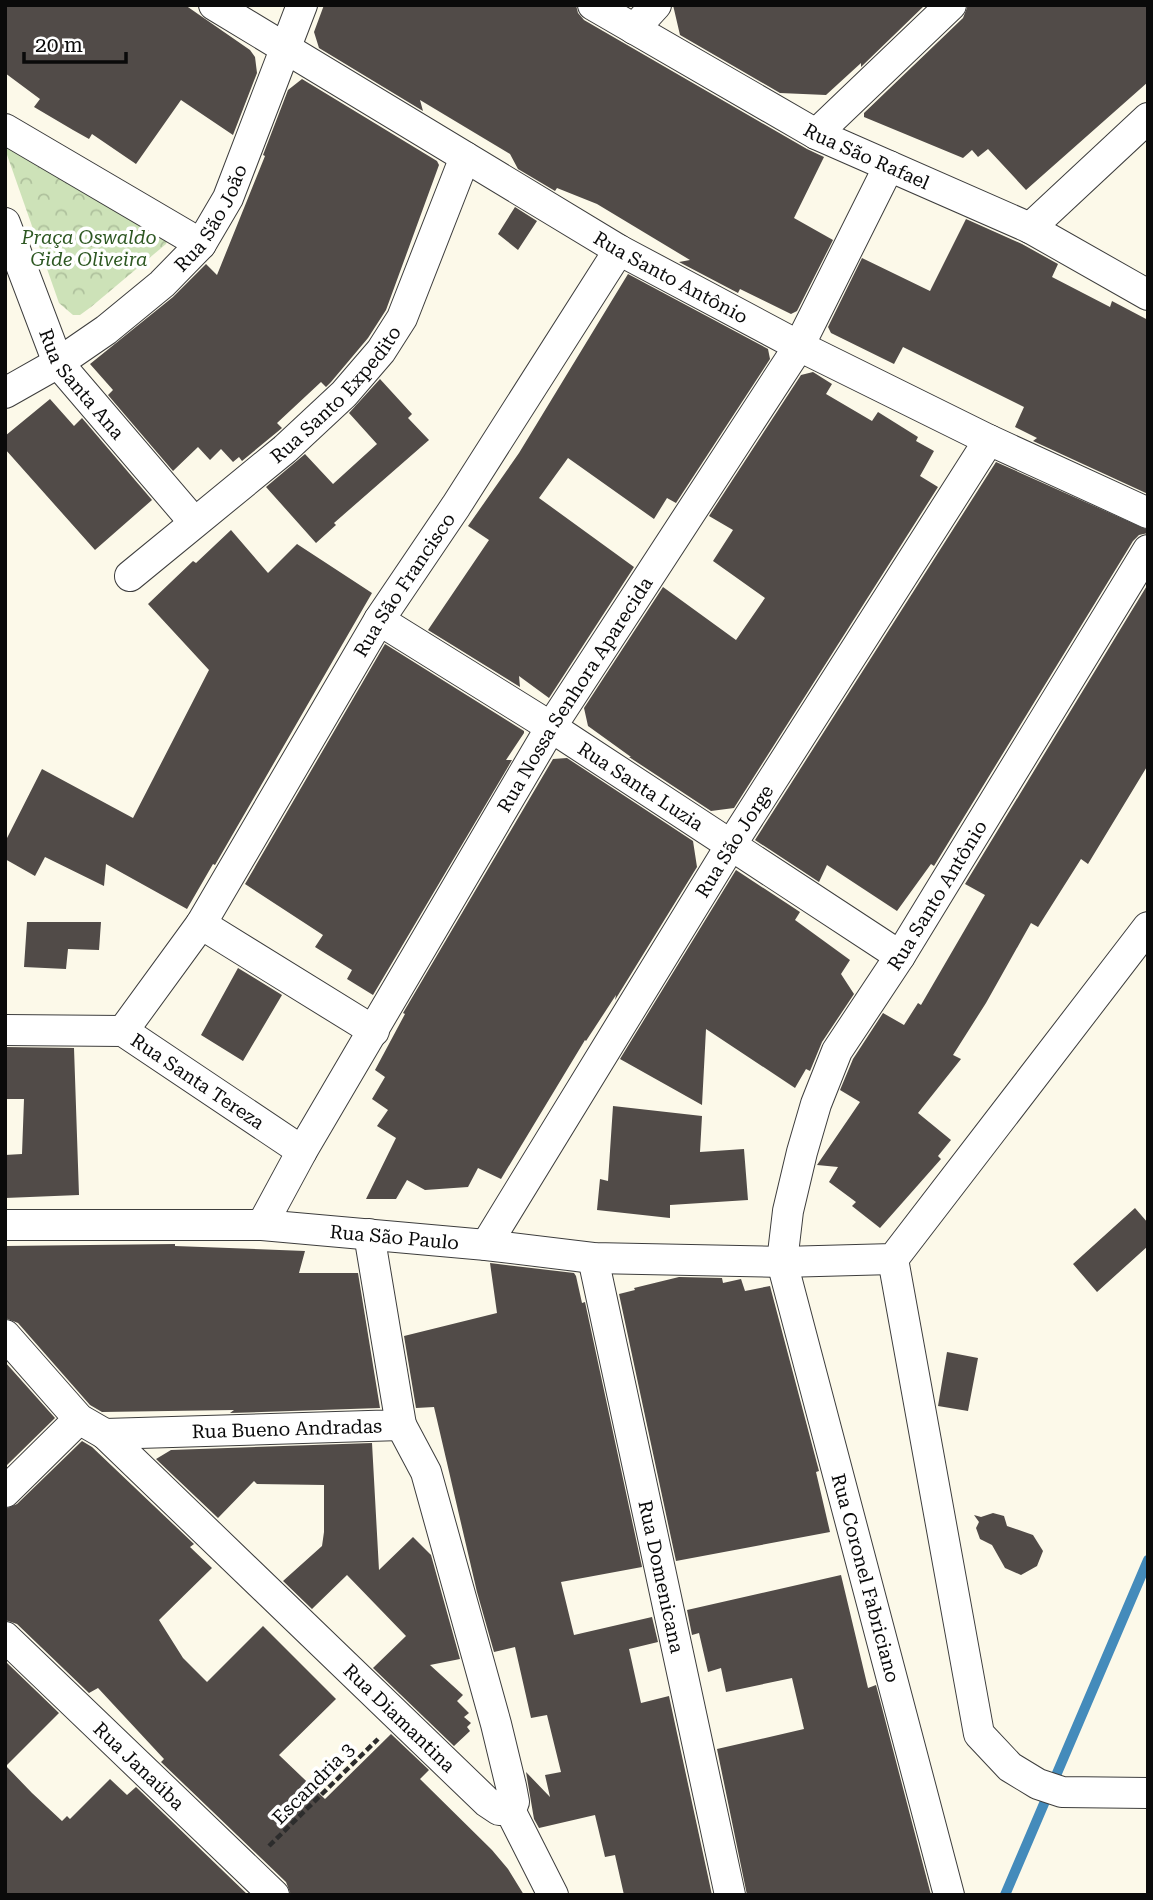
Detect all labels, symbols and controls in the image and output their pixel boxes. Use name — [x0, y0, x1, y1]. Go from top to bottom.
scale bar — [24, 21, 126, 65]
text: 20 m — [35, 33, 83, 57]
street label: Rua São Rafael — [799, 118, 933, 194]
street label: Rua São João — [170, 161, 252, 276]
park label: Praça Oswaldo Gide Oliveira — [20, 226, 157, 271]
street label: Rua Santo Antônio — [589, 226, 752, 329]
street label: Rua Santo Expedito — [266, 322, 406, 468]
street label: Rua Santa Ana — [34, 326, 130, 445]
street label: Rua São Francisco — [349, 508, 460, 661]
street label: Rua Nossa Senhora Aparecida — [493, 572, 658, 817]
street label: Rua Santa Luzia — [573, 737, 708, 836]
street label: Rua São Jorge — [691, 781, 778, 902]
street label: Rua Santo Antônio — [883, 816, 992, 975]
street label: Rua Santa Tereza — [126, 1029, 269, 1135]
street label: Rua São Paulo — [329, 1220, 460, 1255]
street label: Rua Bueno Andradas — [191, 1415, 382, 1443]
street label: Rua Coronel Fabriciano — [827, 1471, 905, 1685]
street label: Rua Domenicana — [633, 1498, 689, 1656]
street label: Rua Diamantina — [338, 1659, 460, 1778]
street label: Rua Janaúba — [89, 1717, 190, 1815]
street label: Escandria 3 — [268, 1738, 359, 1829]

